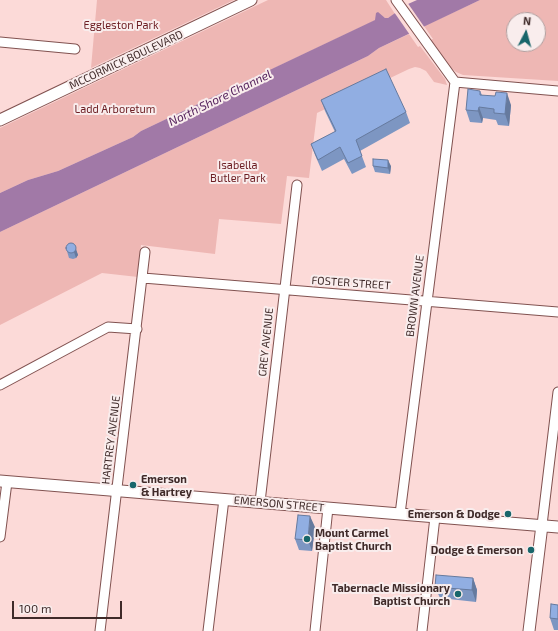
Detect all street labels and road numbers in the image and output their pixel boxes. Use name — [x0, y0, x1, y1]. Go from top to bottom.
street label: MCCORMICK BOULEVARD — [67, 28, 185, 92]
street label: BROWN AVENUE — [403, 254, 427, 338]
street label: FOSTER STREET — [311, 274, 391, 292]
street label: GREY AVENUE — [256, 307, 276, 377]
street label: HARTREY AVENUE — [99, 395, 123, 485]
street label: EMERSON STREET — [233, 493, 325, 515]

